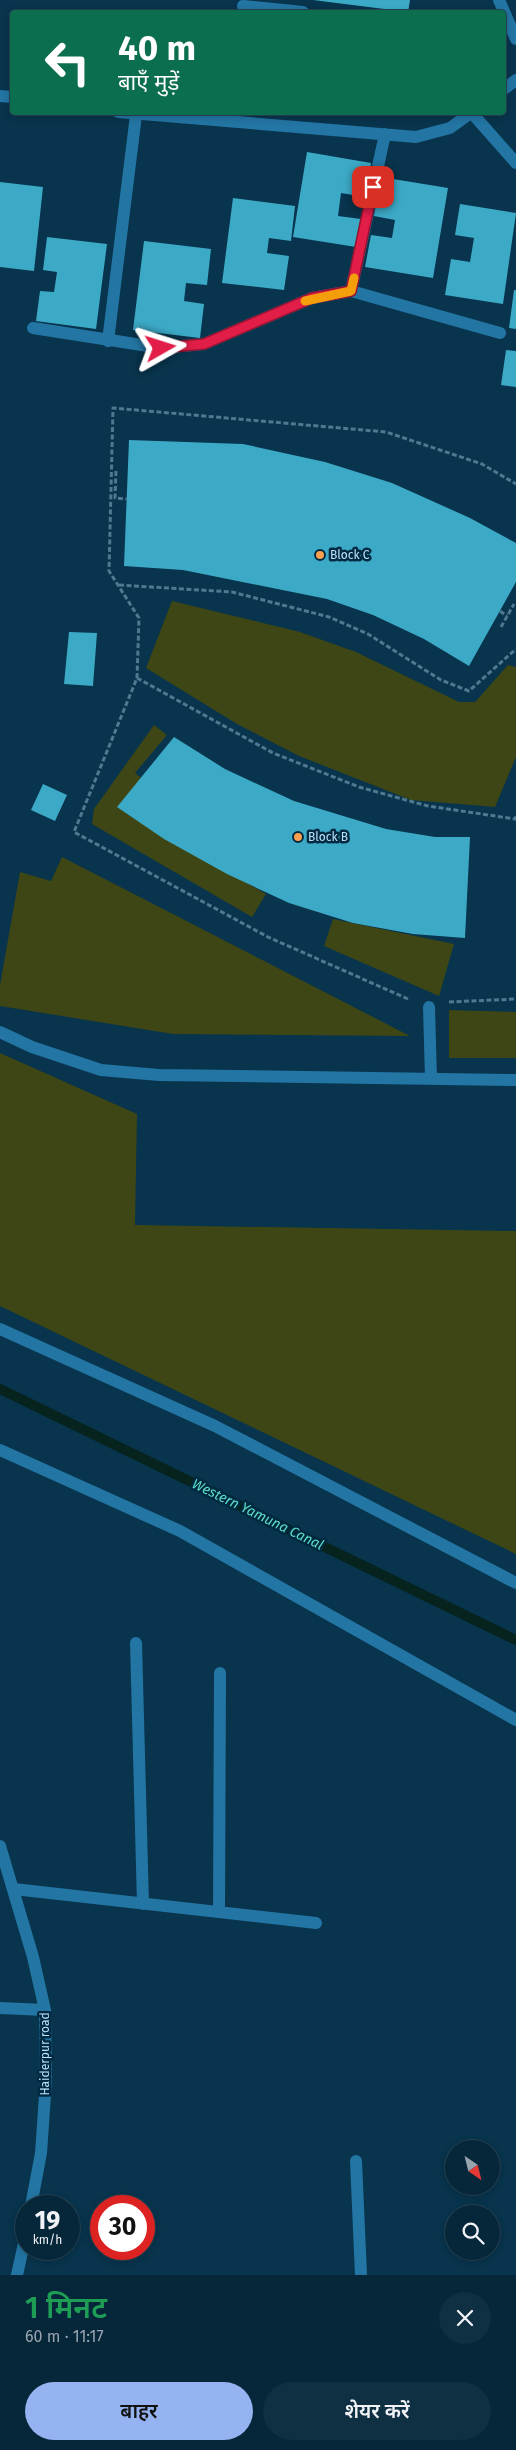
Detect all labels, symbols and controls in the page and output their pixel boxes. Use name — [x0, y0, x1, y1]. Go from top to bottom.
text: 40 m — [118, 27, 196, 69]
icon: left — [35, 30, 100, 95]
text: बाएँ मुड़ें — [118, 69, 179, 96]
pin — [352, 166, 394, 208]
icon: arrive — [359, 173, 387, 201]
position arrow — [134, 321, 186, 373]
place label: Block C — [330, 548, 370, 562]
marker: Block C — [314, 549, 326, 561]
place label: Block B — [308, 830, 348, 844]
marker: Block B — [292, 831, 304, 843]
water label: Western Yamuna Canal — [189, 1475, 326, 1554]
street label: Haiderpur road — [38, 2012, 52, 2096]
north arrow — [445, 2140, 500, 2195]
map controls — [445, 2140, 500, 2260]
speed limit sign: 30 — [90, 2195, 155, 2260]
button: search — [445, 2205, 500, 2260]
text: 19 — [35, 2206, 60, 2236]
text: km/h — [33, 2233, 62, 2247]
text: 1 मिनट — [25, 2290, 107, 2326]
button: close — [439, 2292, 491, 2344]
text: 60 m · 11:17 — [25, 2327, 104, 2346]
button: बाहर — [25, 2382, 253, 2440]
button: शेयर करें — [263, 2382, 491, 2440]

